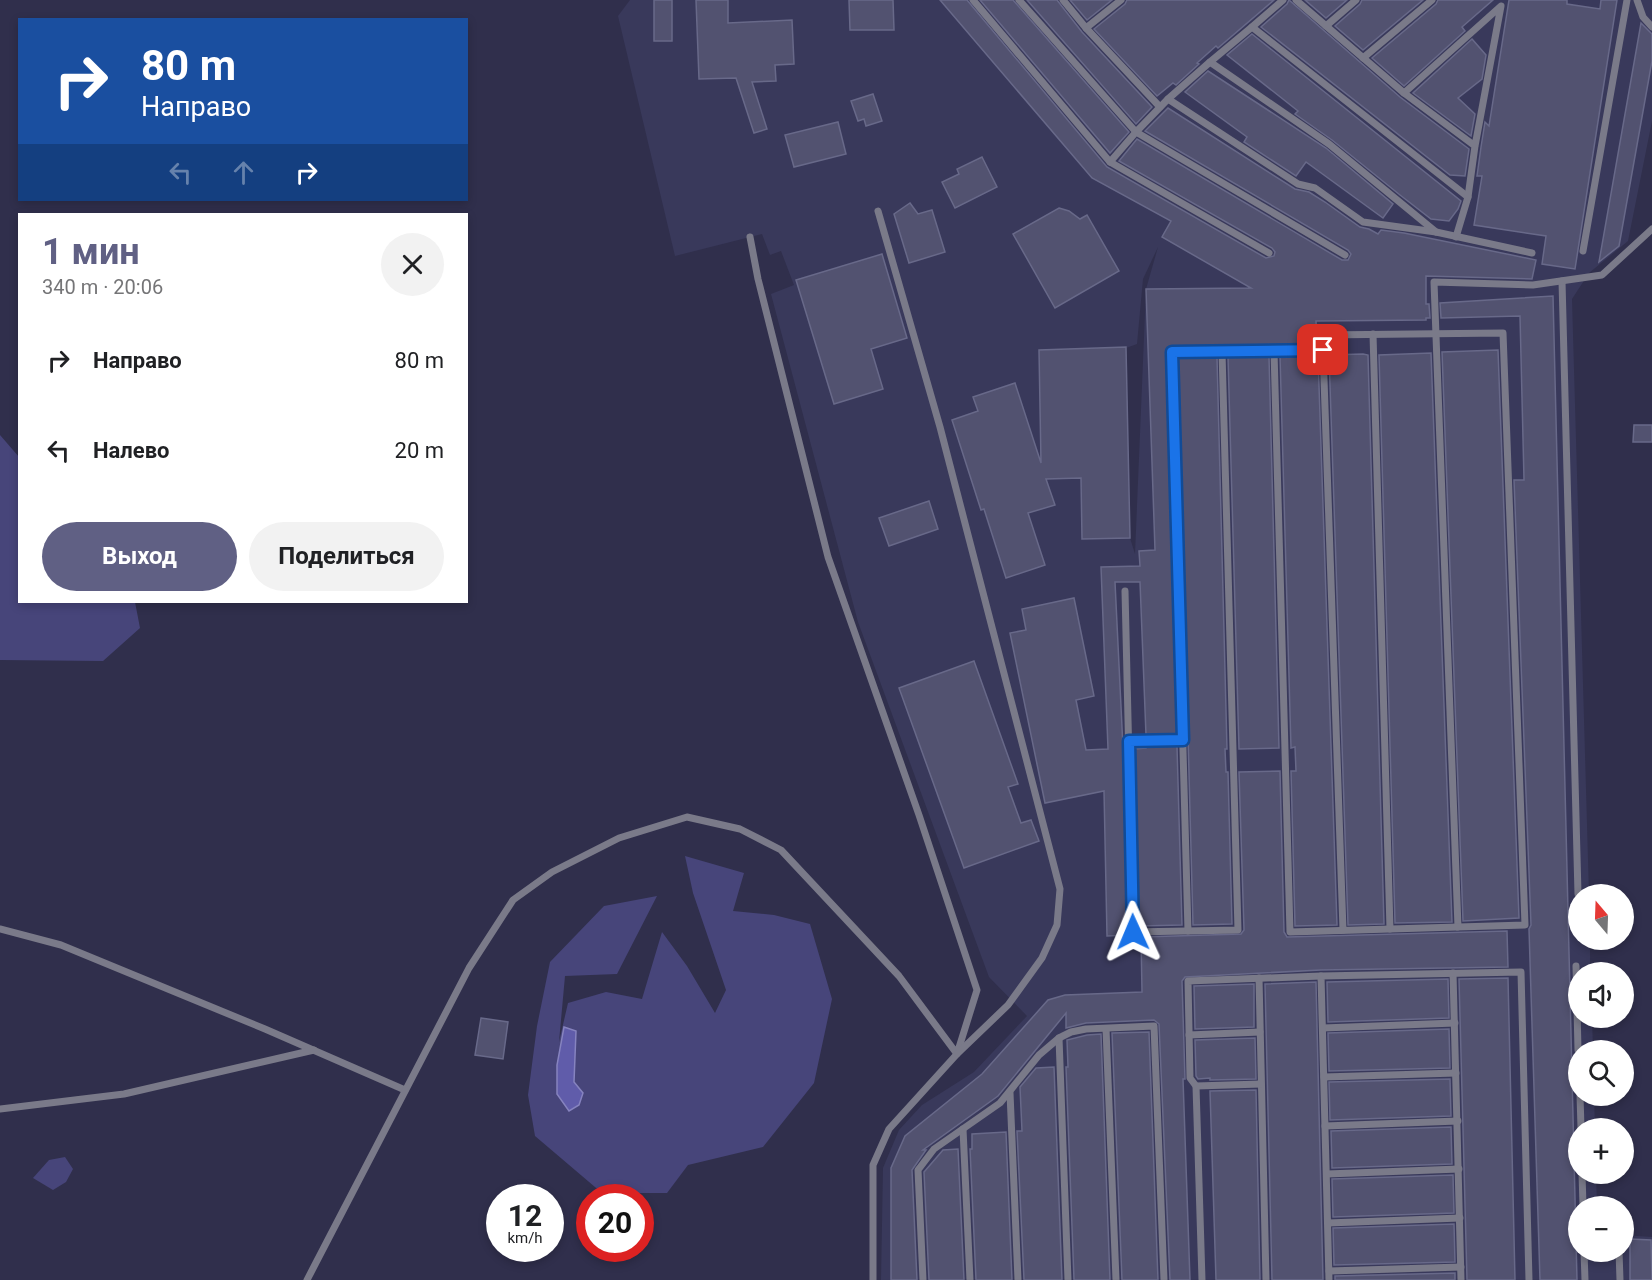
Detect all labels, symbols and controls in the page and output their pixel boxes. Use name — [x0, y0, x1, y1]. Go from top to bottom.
text: 80 m — [141, 41, 236, 90]
icon: right — [42, 42, 120, 120]
text: Направо — [141, 91, 251, 123]
icon: left — [164, 156, 197, 189]
icon: ahead — [227, 156, 260, 189]
icon: right — [290, 156, 323, 189]
text: 1 мин — [42, 231, 140, 273]
button: close — [381, 233, 444, 296]
text: 340 m · 20:06 — [42, 275, 163, 299]
pin — [1297, 324, 1348, 375]
icon: arrive — [1306, 333, 1339, 366]
icon: right — [42, 344, 75, 377]
text: Направо — [93, 348, 182, 373]
text: 80 m — [395, 348, 444, 373]
icon: left — [42, 434, 75, 467]
text: Налево — [93, 438, 170, 463]
text: 20 m — [395, 438, 444, 463]
button: Выход — [42, 522, 237, 591]
button: Поделиться — [249, 522, 444, 591]
north arrow — [1568, 884, 1634, 950]
map controls — [1568, 884, 1634, 1262]
position arrow — [1101, 900, 1165, 964]
button: sound — [1568, 962, 1634, 1028]
button: search — [1568, 1040, 1634, 1106]
button: + — [1568, 1118, 1634, 1184]
speed limit sign: 20 — [576, 1184, 654, 1262]
button: − — [1568, 1196, 1634, 1262]
text: 12 — [508, 1198, 542, 1233]
text: km/h — [507, 1229, 543, 1247]

